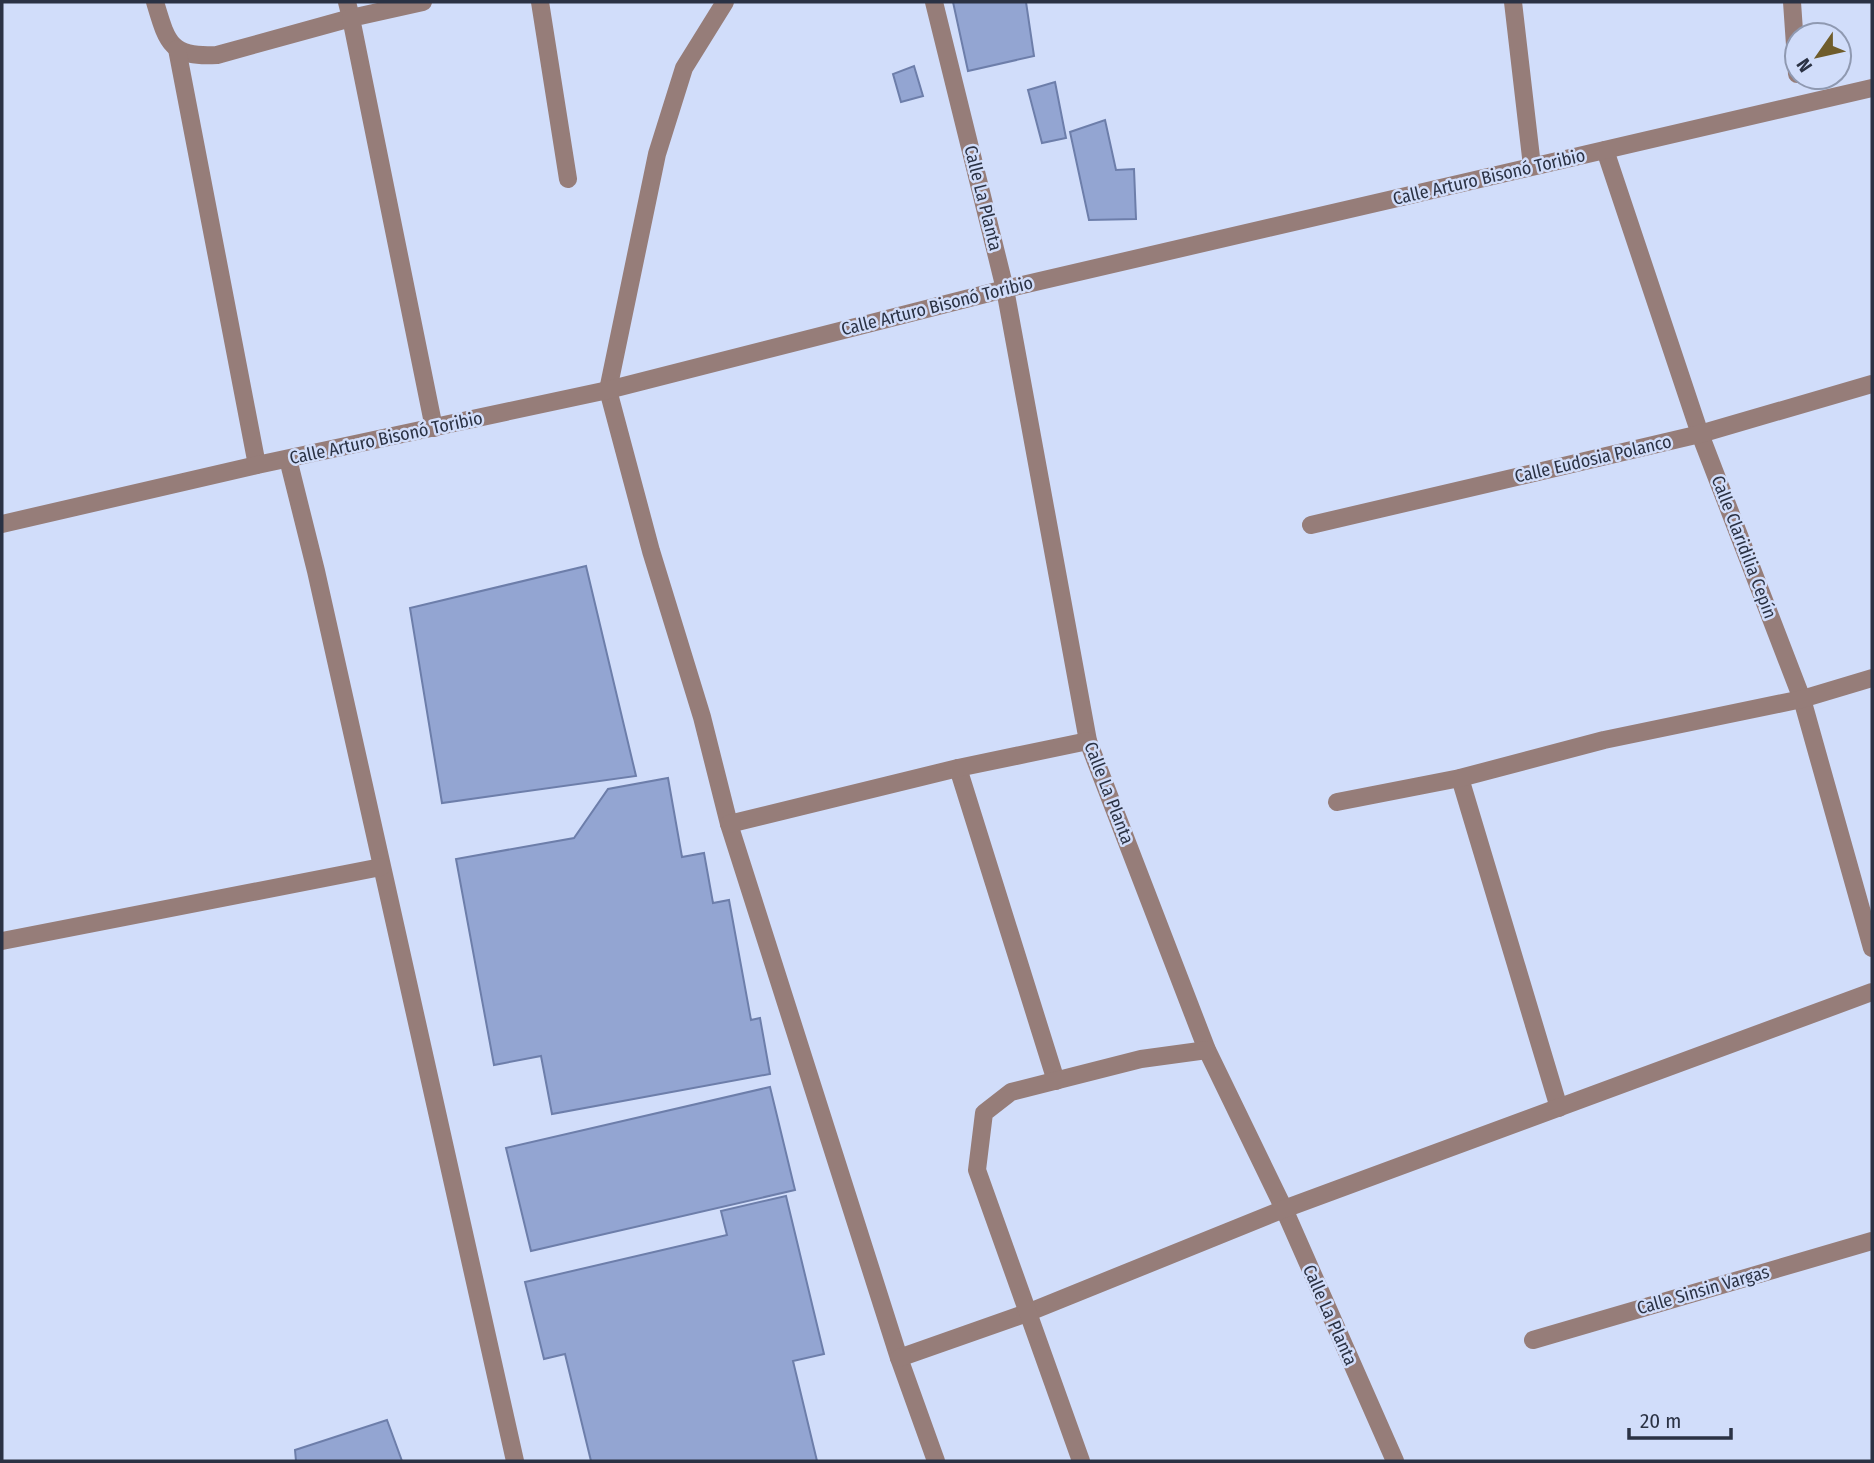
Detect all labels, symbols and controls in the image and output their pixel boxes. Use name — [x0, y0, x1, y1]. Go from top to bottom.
north arrow — [1783, 21, 1853, 91]
text: N — [1792, 54, 1817, 76]
street label: Calle La Planta — [959, 143, 1007, 253]
street label: Calle Arturo Bisonó Toribio — [1391, 144, 1587, 210]
street label: Calle Arturo Bisonó Toribio — [839, 272, 1035, 340]
street label: Calle Arturo Bisonó Toribio — [288, 407, 484, 469]
street label: Calle Eudosia Polanco — [1512, 430, 1674, 488]
street label: Calle Claridilia Cepín — [1707, 472, 1781, 622]
street label: Calle La Planta — [1079, 739, 1139, 847]
street label: Calle Sinsin Vargas — [1634, 1260, 1772, 1319]
street label: Calle La Planta — [1298, 1261, 1362, 1369]
scale bar — [1629, 1396, 1730, 1440]
text: 20 m — [1640, 1408, 1681, 1434]

